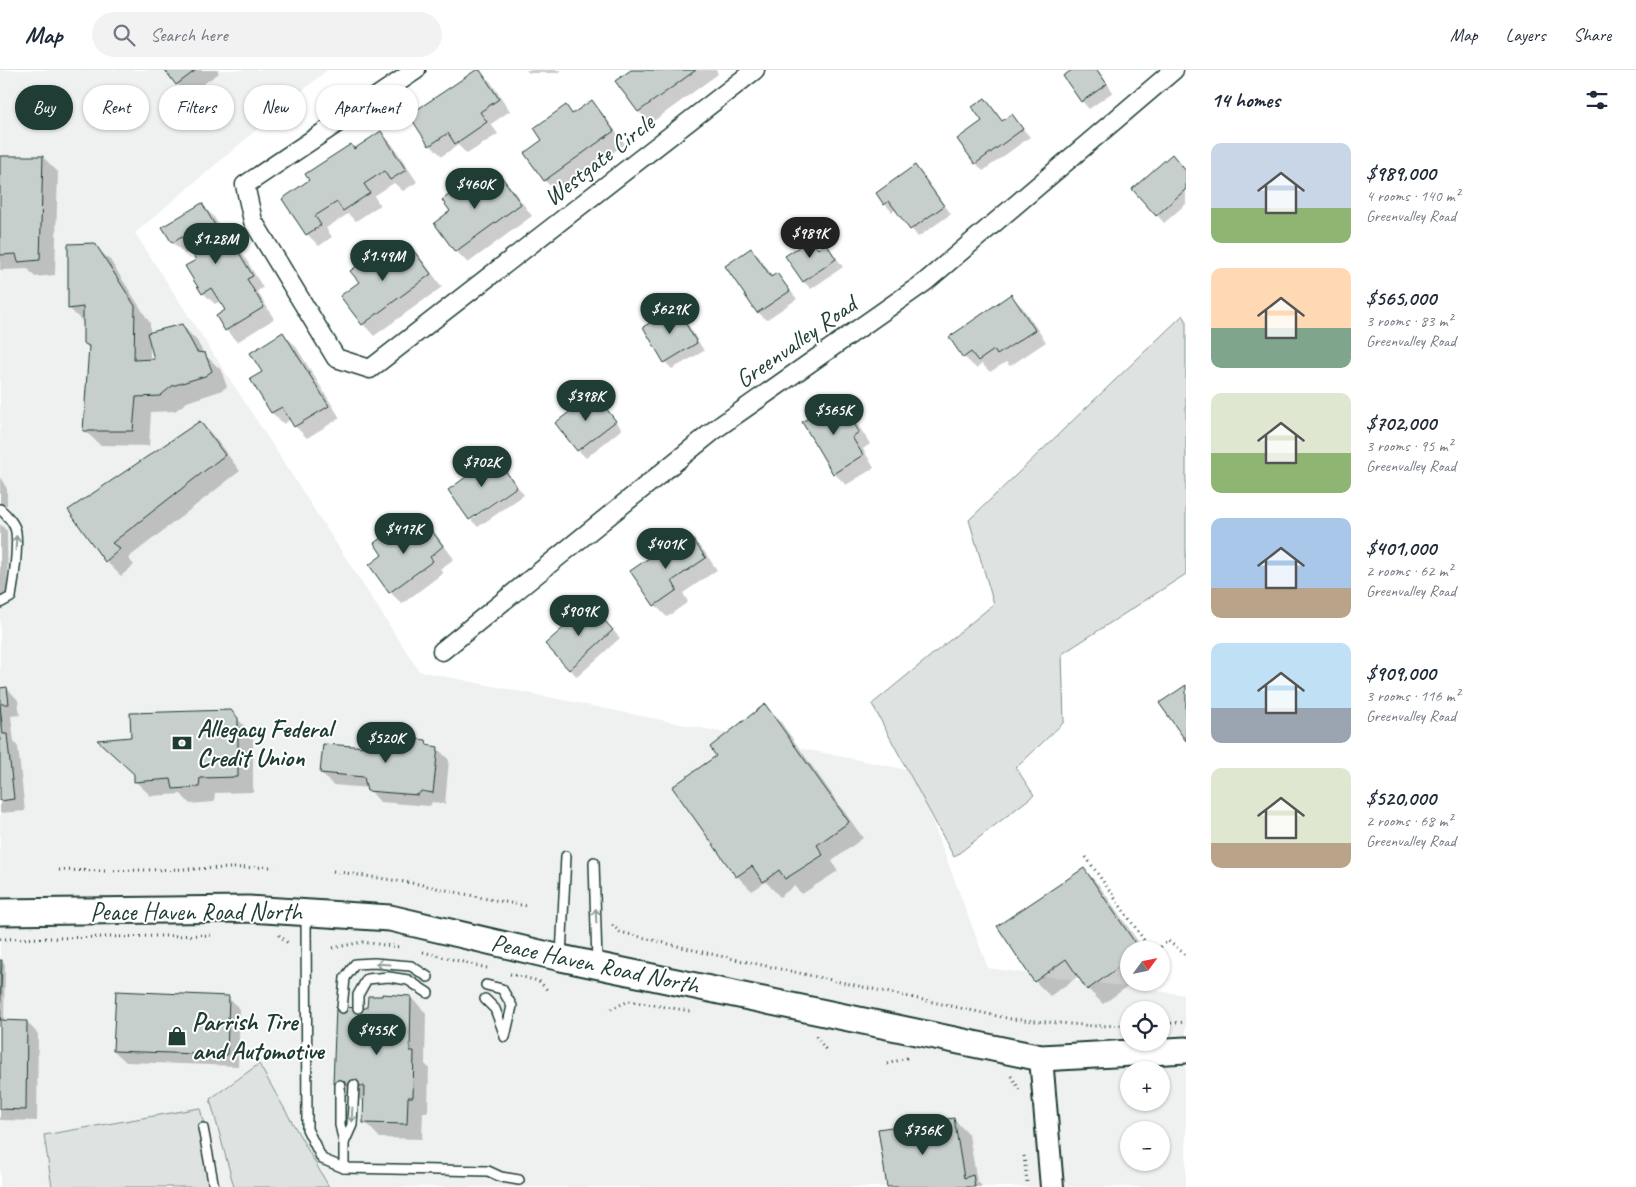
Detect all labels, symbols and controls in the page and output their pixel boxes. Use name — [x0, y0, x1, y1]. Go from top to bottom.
search box — [92, 12, 442, 57]
text: Map — [25, 20, 62, 50]
icon: search — [110, 21, 138, 49]
text: Search here — [150, 23, 228, 47]
text: Map — [1450, 24, 1478, 46]
text: Layers — [1506, 24, 1545, 46]
text: Share — [1573, 24, 1611, 46]
chip: Buy — [15, 85, 73, 130]
chip: Rent — [83, 85, 149, 130]
chip: Filters — [159, 85, 234, 130]
chip: New — [244, 85, 306, 130]
chip: Apartment — [316, 85, 418, 130]
icon: filters — [1583, 86, 1611, 114]
text: 14 homes — [1211, 87, 1280, 113]
street label: Westgate Circle — [537, 106, 662, 213]
text: $989,000 — [1366, 160, 1436, 186]
icon: home — [1251, 163, 1311, 223]
pin: $460K — [440, 168, 510, 210]
text: $460K — [456, 174, 494, 194]
text: 4 rooms · 140 m² — [1366, 186, 1460, 206]
text: Greenvalley Road — [1366, 206, 1456, 226]
pin: $989K — [775, 216, 845, 259]
pin: $1.28M — [175, 222, 257, 265]
text: $989K — [792, 223, 828, 243]
text: $1.28M — [194, 229, 238, 249]
pin: $1.49M — [342, 240, 424, 282]
text: $1.49M — [361, 246, 405, 266]
text: $565,000 — [1366, 285, 1436, 311]
street label: Greenvalley Road — [729, 286, 866, 395]
icon: home — [1251, 288, 1311, 348]
pin: $629K — [635, 292, 705, 335]
text: $629K — [651, 299, 689, 319]
text: 3 rooms · 83 m² — [1366, 311, 1452, 331]
text: Greenvalley Road — [1366, 331, 1456, 351]
pin: $398K — [551, 380, 621, 422]
text: $398K — [568, 386, 604, 406]
pin: $565K — [799, 394, 869, 436]
text: $565K — [816, 400, 852, 420]
text: $702,000 — [1366, 410, 1436, 436]
icon: home — [1251, 413, 1311, 473]
text: 3 rooms · 95 m² — [1366, 436, 1452, 456]
pin: $702K — [447, 446, 517, 488]
text: $702K — [464, 452, 500, 472]
text: Greenvalley Road — [1366, 456, 1456, 476]
pin: $417K — [369, 512, 439, 555]
text: $417K — [386, 519, 422, 539]
pin: $401K — [631, 528, 701, 570]
text: $401K — [648, 534, 684, 554]
text: $401,000 — [1366, 535, 1436, 561]
one-way arrow — [11, 536, 20, 552]
icon: home — [1251, 538, 1311, 598]
text: 2 rooms · 62 m² — [1366, 561, 1452, 581]
text: Greenvalley Road — [1366, 581, 1456, 601]
pin: $909K — [544, 594, 614, 637]
text: $909K — [561, 601, 597, 621]
text: $909,000 — [1366, 660, 1436, 686]
icon: home — [1251, 663, 1311, 723]
text: 3 rooms · 116 m² — [1366, 686, 1460, 706]
text: Greenvalley Road — [1366, 706, 1456, 726]
place label: Allegacy Federal Credit Union — [197, 713, 337, 774]
pin: $520K — [351, 722, 421, 764]
text: $520K — [368, 728, 404, 748]
bank icon: Allegacy Federal Credit Union — [171, 732, 193, 754]
text: $520,000 — [1366, 785, 1436, 811]
icon: home — [1251, 788, 1311, 848]
text: 2 rooms · 68 m² — [1366, 811, 1452, 831]
text: Greenvalley Road — [1366, 831, 1456, 851]
street label: Peace Haven Road North — [90, 896, 303, 928]
one-way arrow — [591, 909, 600, 925]
street label: Peace Haven Road North — [488, 926, 703, 1002]
north arrow — [1120, 941, 1170, 991]
map controls — [1120, 941, 1170, 1171]
one-way arrow — [376, 959, 392, 968]
button: locate — [1120, 1001, 1170, 1051]
place label: Parrish Tire and Automotive — [192, 1006, 325, 1067]
pin: $455K — [342, 1014, 412, 1056]
text: $455K — [359, 1020, 395, 1040]
shop icon: Parrish Tire and Automotive — [166, 1025, 188, 1047]
button: + — [1120, 1061, 1170, 1111]
one-way arrow — [348, 1107, 357, 1123]
pin: $756K — [888, 1114, 958, 1156]
text: $756K — [905, 1120, 941, 1140]
button: − — [1120, 1121, 1170, 1171]

